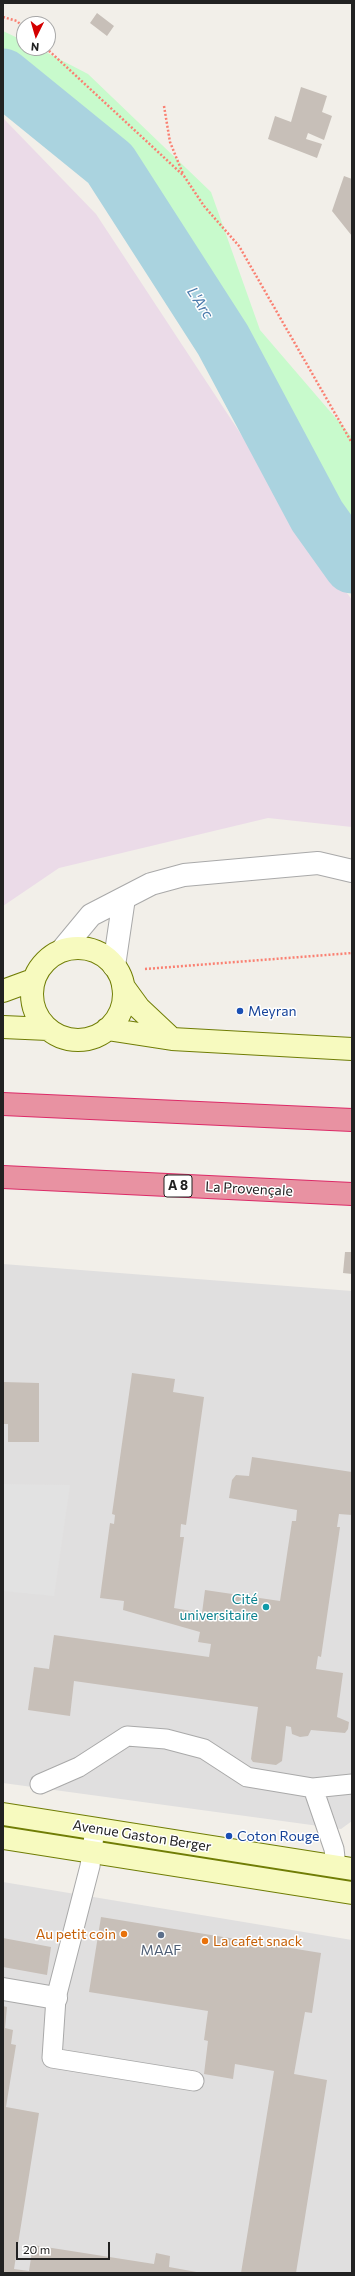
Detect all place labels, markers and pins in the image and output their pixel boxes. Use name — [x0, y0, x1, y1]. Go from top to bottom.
place label: Meyran — [248, 1003, 297, 1019]
marker: Meyran — [235, 1006, 245, 1016]
place label: Cité universitaire — [180, 1591, 258, 1624]
marker: Cité universitaire — [261, 1602, 271, 1612]
place label: Coton Rouge — [237, 1828, 319, 1844]
marker: Coton Rouge — [224, 1831, 234, 1841]
place label: Au petit coin — [36, 1926, 116, 1942]
marker: Au petit coin — [119, 1929, 129, 1939]
marker: MAAF — [156, 1930, 166, 1940]
place label: La cafet snack — [213, 1933, 302, 1949]
marker: La cafet snack — [200, 1936, 210, 1946]
place label: MAAF — [141, 1942, 181, 1958]

